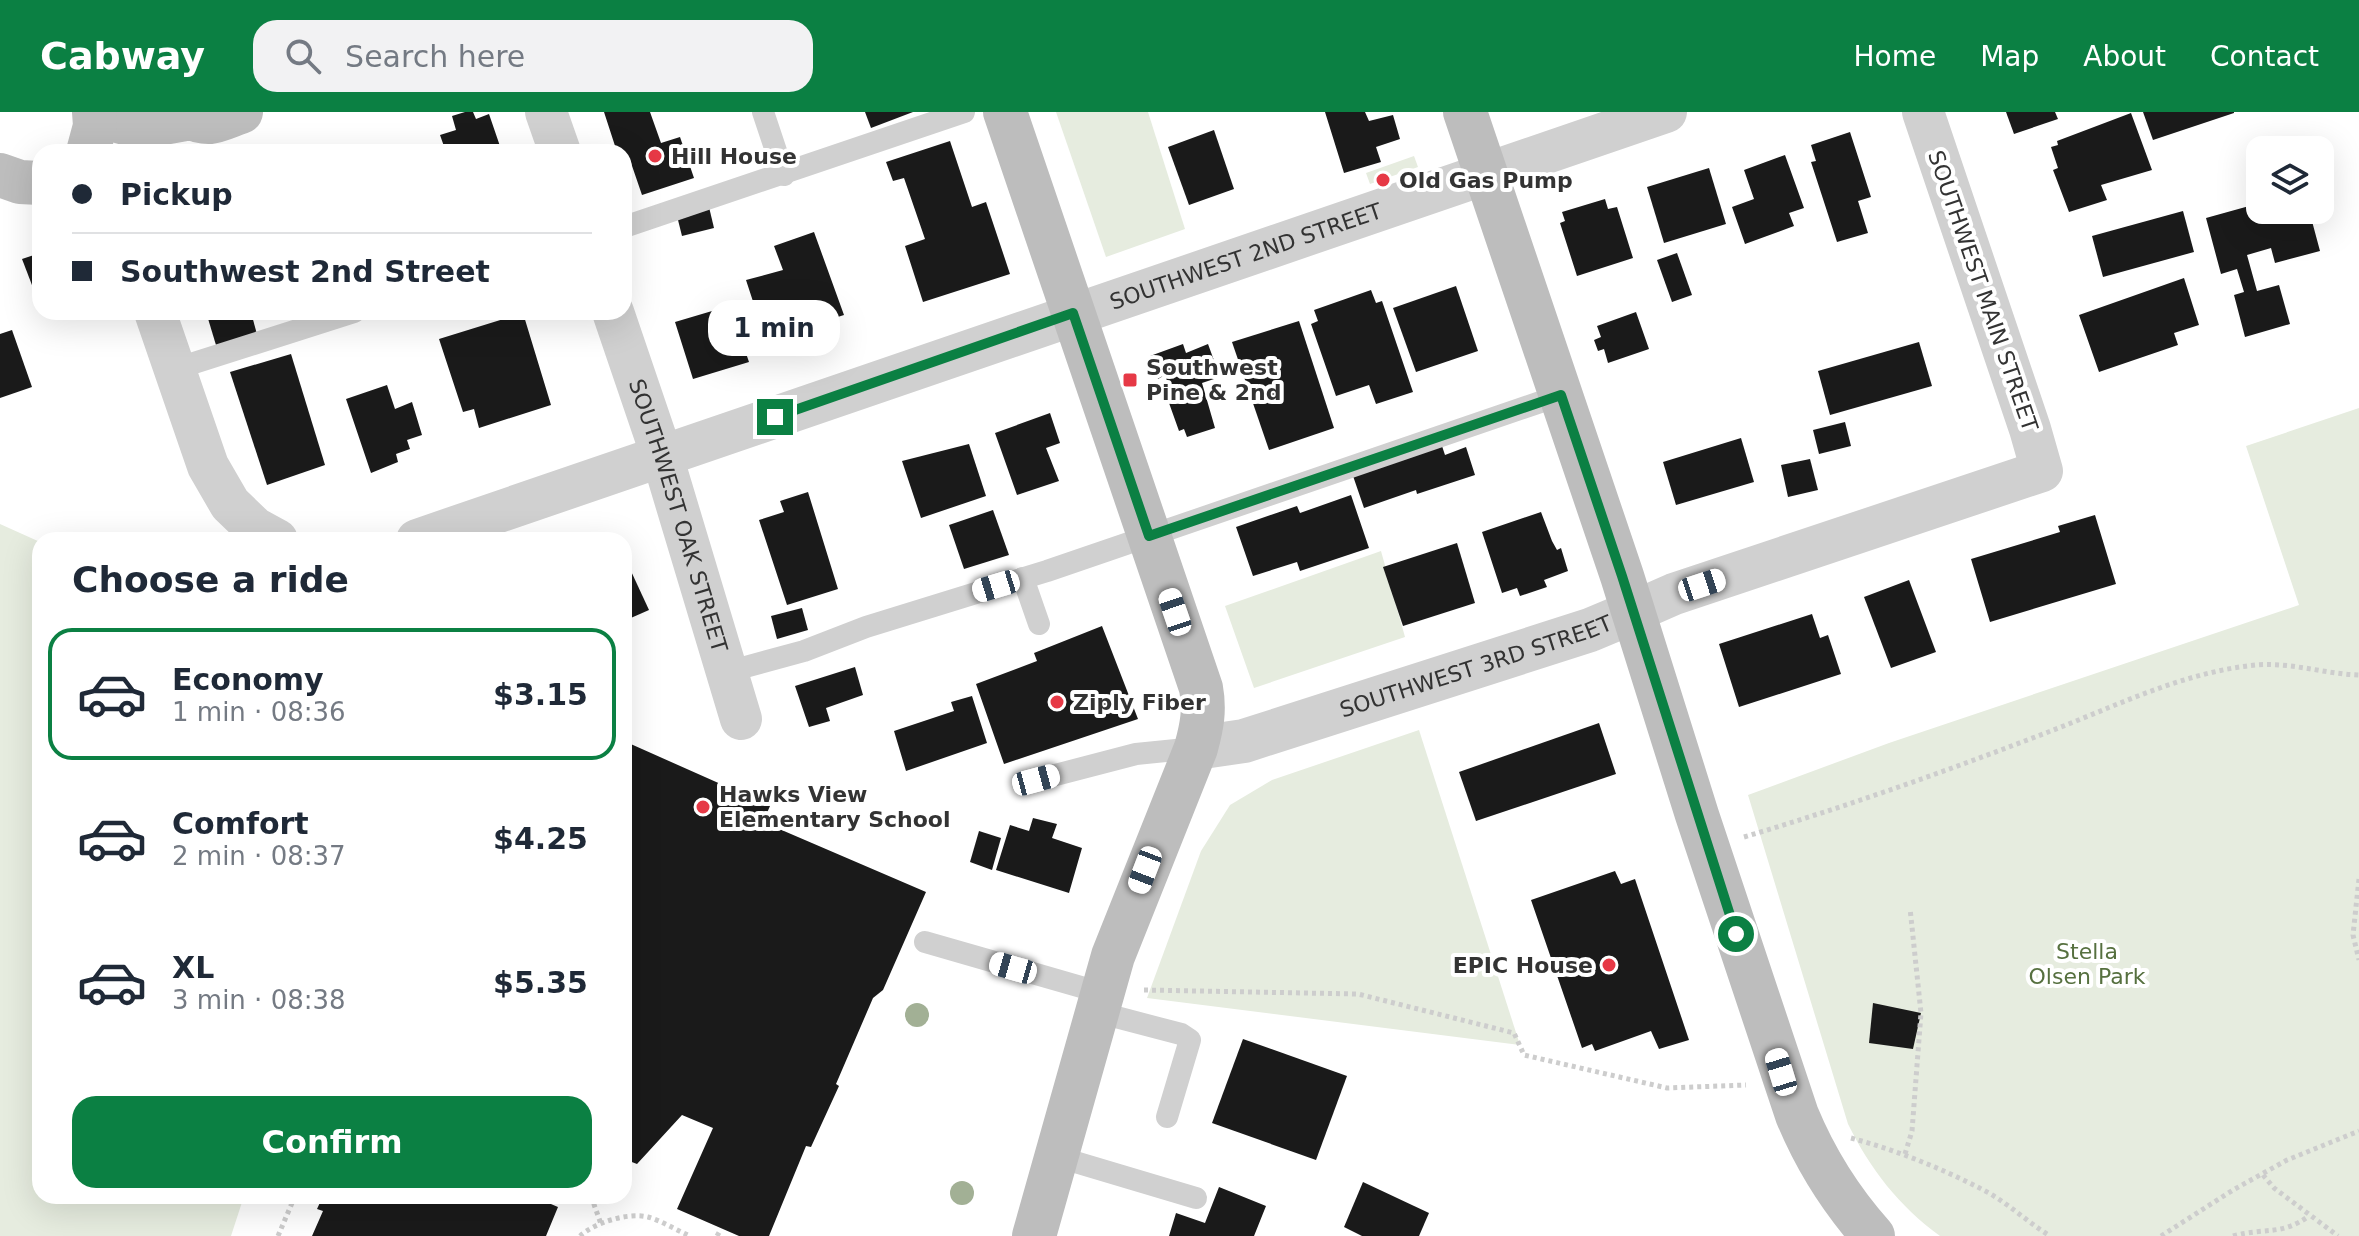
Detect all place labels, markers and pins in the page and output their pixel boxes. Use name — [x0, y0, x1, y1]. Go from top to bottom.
place label: Hill House — [671, 144, 797, 169]
marker: Hill House — [646, 147, 664, 165]
place label: Old Gas Pump — [1399, 168, 1573, 193]
marker: Old Gas Pump — [1374, 171, 1392, 189]
place label: Southwest Pine & 2nd — [1146, 355, 1281, 405]
marker: Southwest Pine & 2nd — [1121, 371, 1139, 389]
place label: Ziply Fiber — [1073, 690, 1206, 715]
marker: Ziply Fiber — [1048, 693, 1066, 711]
place label: Hawks View Elementary School — [719, 782, 951, 832]
marker: Hawks View Elementary School — [694, 798, 712, 816]
place label: EPIC House — [1453, 953, 1593, 978]
marker: EPIC House — [1600, 956, 1618, 974]

